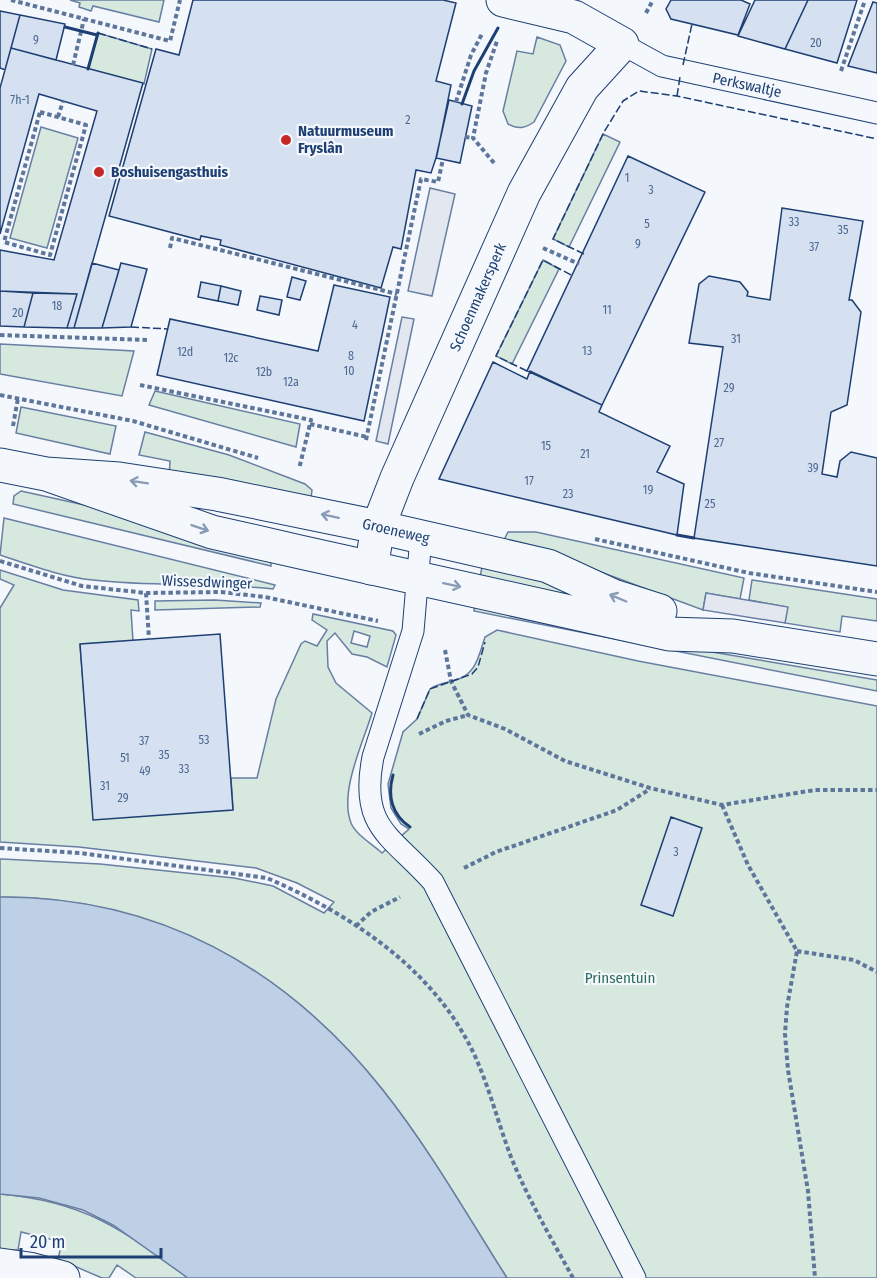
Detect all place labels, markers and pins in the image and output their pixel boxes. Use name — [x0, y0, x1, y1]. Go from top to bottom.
place label: Natuurmuseum Fryslân — [298, 122, 393, 157]
marker: Natuurmuseum Fryslân — [279, 133, 293, 147]
place label: Boshuisengasthuis — [111, 163, 228, 181]
marker: Boshuisengasthuis — [92, 165, 106, 179]

